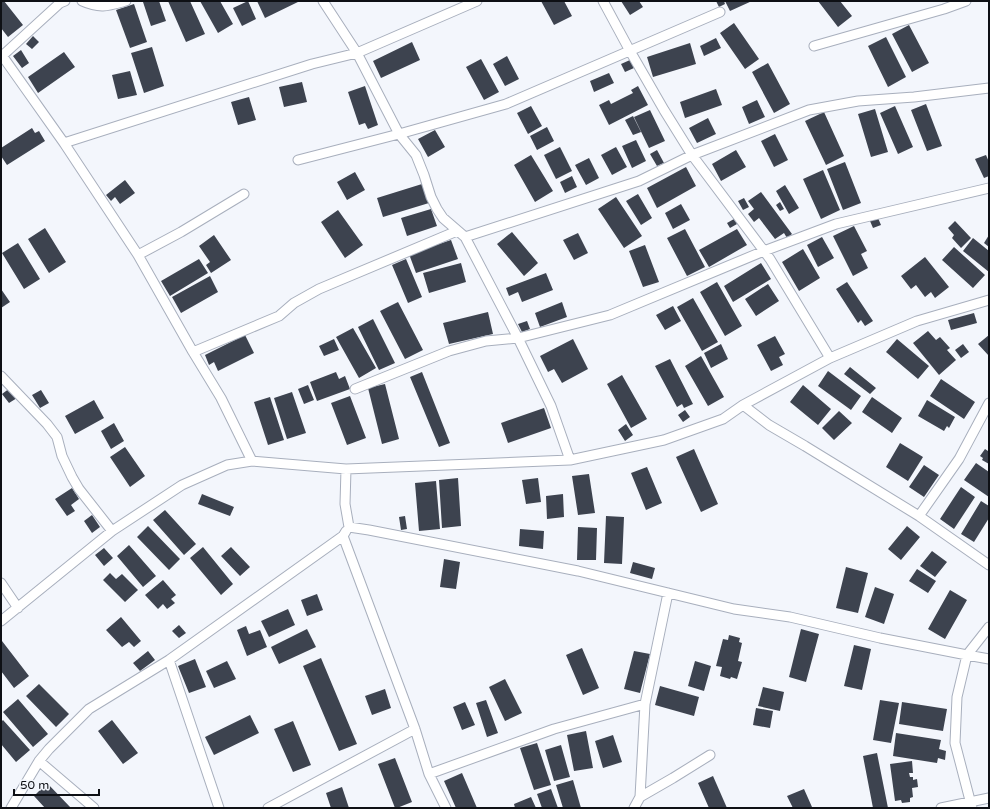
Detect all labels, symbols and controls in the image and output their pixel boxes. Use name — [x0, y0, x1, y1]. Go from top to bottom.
scale bar — [14, 771, 99, 797]
text: 50 m — [20, 778, 49, 792]

